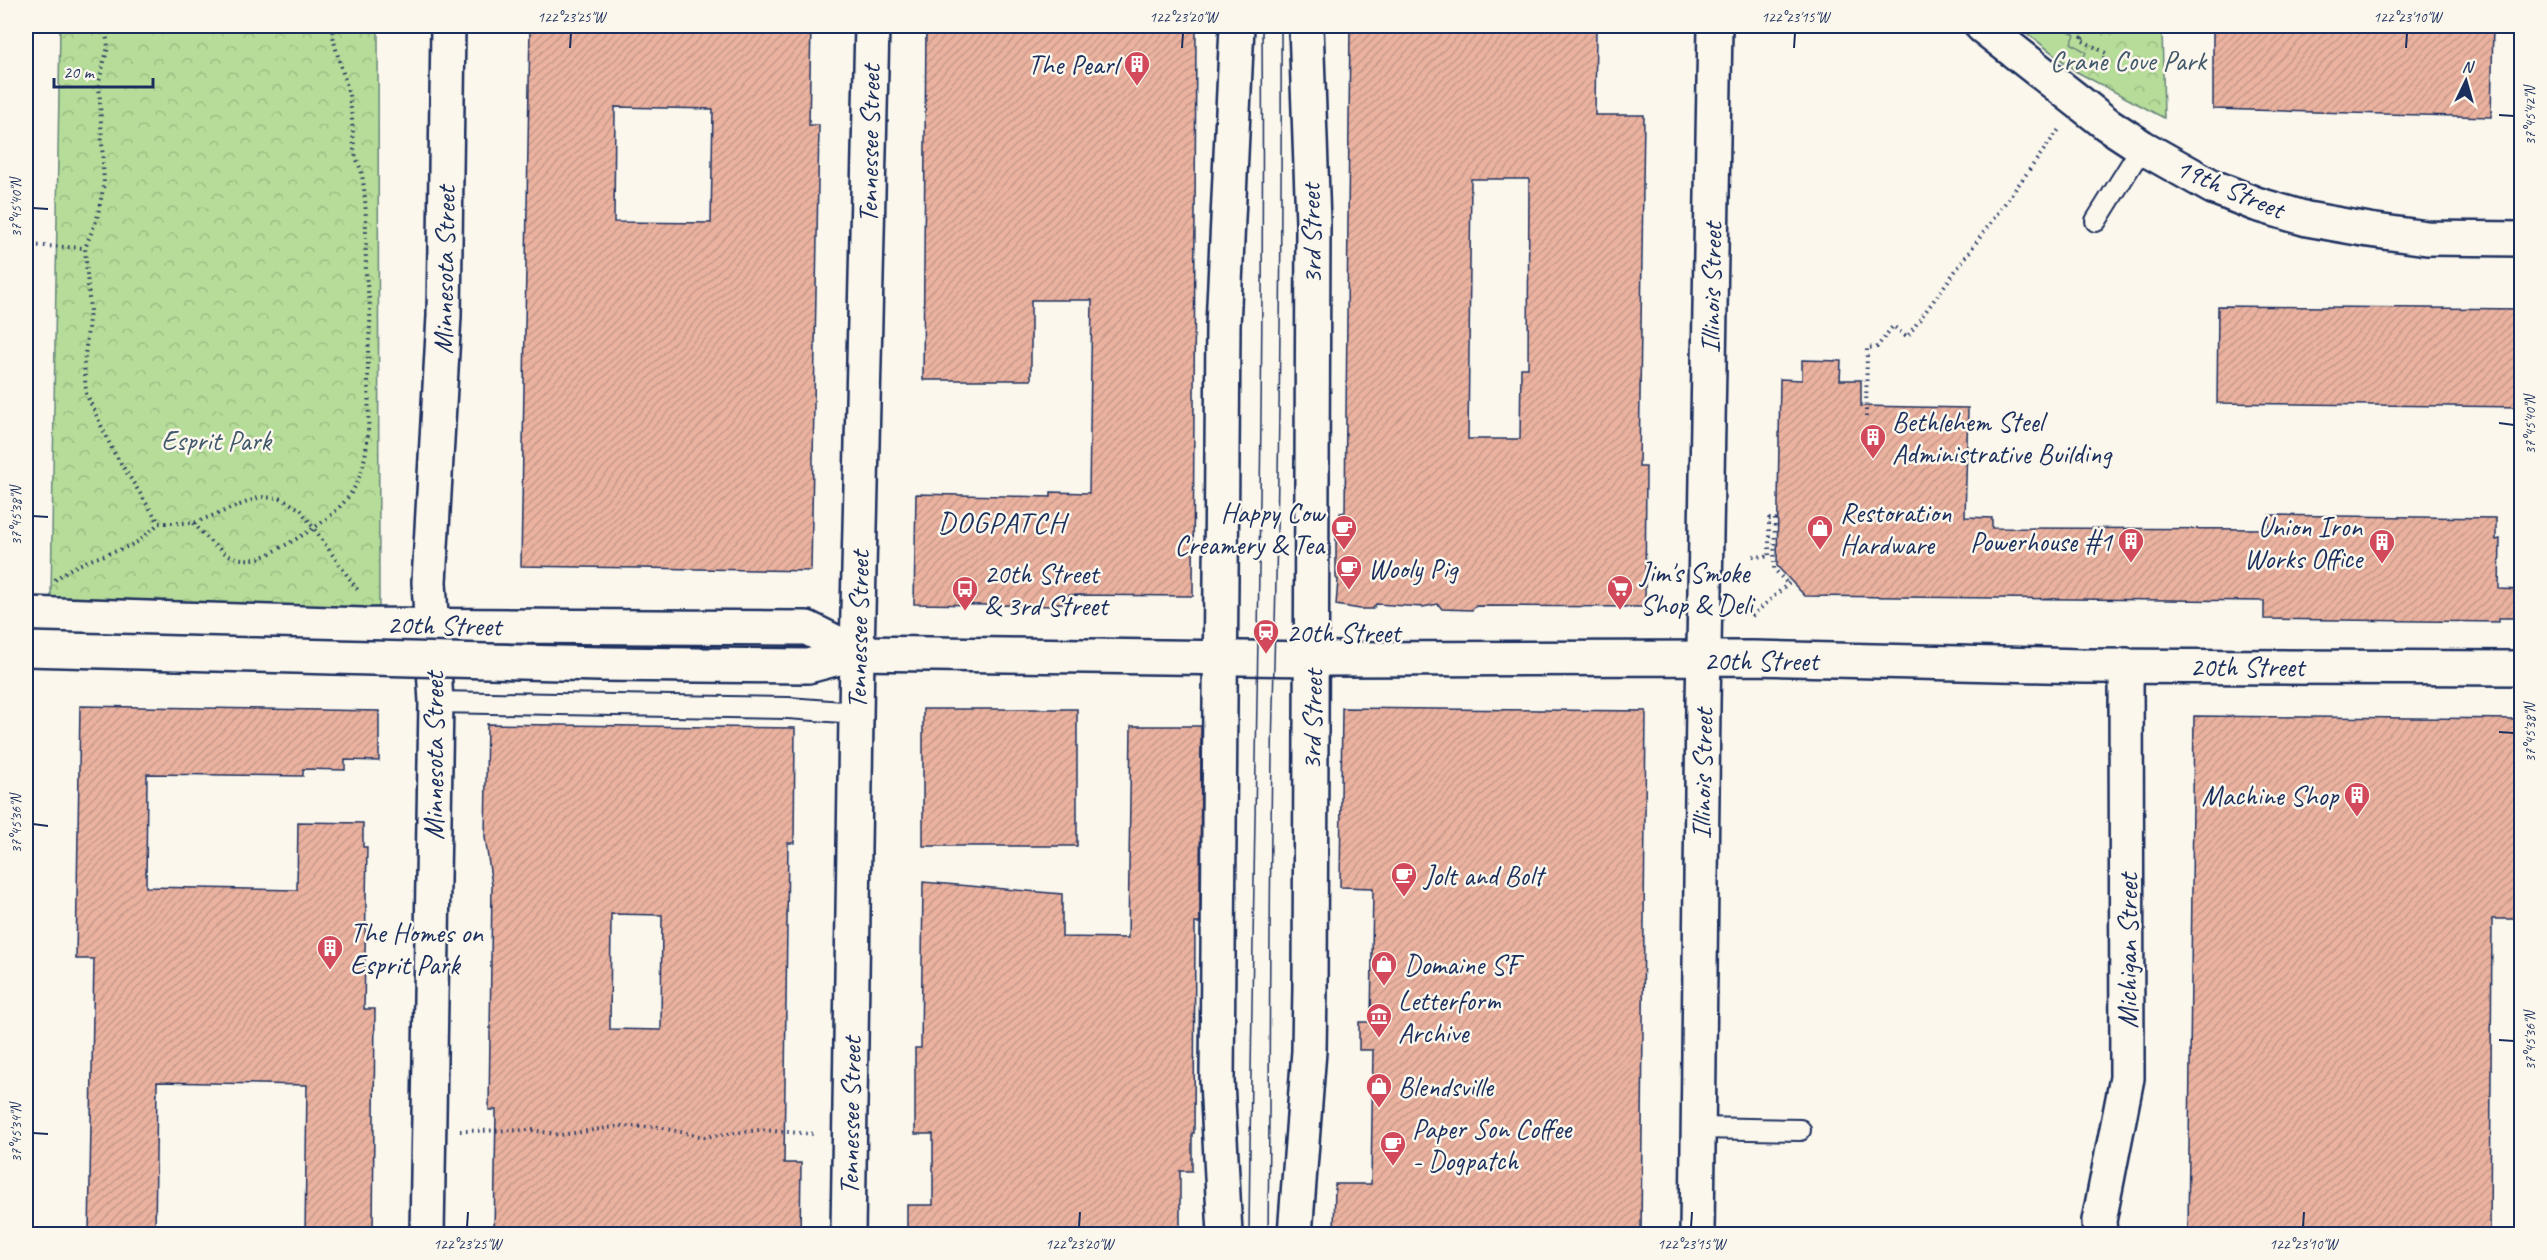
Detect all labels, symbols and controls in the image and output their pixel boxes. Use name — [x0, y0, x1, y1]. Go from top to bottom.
text: 122°23'25"W — [537, 8, 608, 27]
text: 122°23'20"W — [1149, 8, 1220, 27]
text: 122°23'15"W — [1761, 8, 1832, 27]
text: 122°23'10"W — [2373, 8, 2444, 27]
park label: Crane Cove Park — [2050, 43, 2208, 78]
place label: The Pearl — [1028, 47, 1123, 82]
building icon: The Pearl — [1122, 49, 1152, 87]
scale bar — [54, 51, 153, 89]
north arrow — [2436, 51, 2496, 111]
text: N — [2461, 57, 2476, 78]
text: 20 m — [63, 61, 96, 83]
street label: Tennessee Street — [850, 62, 888, 223]
text: 37°45'42"N — [2521, 83, 2540, 146]
street label: 19th Street — [2171, 150, 2292, 228]
text: 37°45'40"N — [7, 175, 26, 238]
street label: 3rd Street — [1293, 181, 1329, 285]
street label: Minnesota Street — [425, 183, 463, 354]
street label: Illinois Street — [1692, 220, 1730, 354]
text: 37°45'40"N — [2521, 392, 2540, 455]
place label: Bethlehem Steel Administrative Building — [1892, 404, 2113, 471]
building icon: Bethlehem Steel Administrative Building — [1858, 422, 1888, 460]
park label: Esprit Park — [161, 423, 272, 458]
text: 37°45'38"N — [7, 483, 26, 546]
place label: Happy Cow Creamery & Tea — [1175, 495, 1327, 562]
place label: Restoration Hardware — [1840, 495, 1952, 562]
district label: DOGPATCH — [938, 503, 1070, 541]
place label: Union Iron Works Office — [2244, 509, 2364, 576]
cafe icon: Happy Cow Creamery & Tea — [1329, 513, 1359, 551]
shop icon: Restoration Hardware — [1805, 513, 1835, 551]
place label: Powerhouse #1 — [1970, 524, 2113, 559]
building icon: Powerhouse #1 — [2116, 526, 2146, 564]
building icon: Union Iron Works Office — [2367, 527, 2397, 565]
street label: Tennessee Street — [839, 548, 877, 709]
place label: Wooly Pig — [1368, 551, 1459, 586]
cafe icon: Wooly Pig — [1334, 553, 1364, 591]
place label: Jim's Smoke Shop & Deli — [1638, 555, 1757, 622]
place label: 20th Street & 3rd Street — [984, 556, 1110, 623]
supermarket icon: Jim's Smoke Shop & Deli — [1605, 573, 1635, 611]
bus stop icon: 20th Street & 3rd Street — [950, 574, 980, 612]
street label: 20th Street — [387, 607, 504, 644]
place label: 20th Street — [1286, 615, 1403, 650]
station icon: 20th Street — [1251, 617, 1281, 655]
street label: 20th Street — [1704, 643, 1821, 678]
street label: 20th Street — [2190, 649, 2307, 684]
street label: 3rd Street — [1294, 667, 1330, 771]
street label: Minnesota Street — [416, 669, 451, 840]
text: 37°45'38"N — [2521, 700, 2540, 763]
street label: Illinois Street — [1683, 706, 1721, 840]
place label: Machine Shop — [2202, 778, 2339, 813]
building icon: Machine Shop — [2342, 780, 2372, 818]
text: 37°45'36"N — [7, 791, 26, 854]
place label: Jolt and Bolt — [1422, 858, 1547, 893]
cafe icon: Jolt and Bolt — [1389, 860, 1419, 898]
street label: Michigan Street — [2110, 871, 2145, 1028]
place label: The Homes on Esprit Park — [350, 915, 484, 982]
building icon: The Homes on Esprit Park — [315, 933, 345, 971]
place label: Domaine SF — [1404, 947, 1524, 982]
shop icon: Domaine SF — [1369, 949, 1399, 987]
place label: Letterform Archive — [1398, 983, 1502, 1050]
museum icon: Letterform Archive — [1364, 1001, 1394, 1039]
text: 37°45'36"N — [2521, 1008, 2540, 1071]
street label: Tennessee Street — [831, 1034, 869, 1195]
place label: Blendsville — [1398, 1069, 1495, 1104]
shop icon: Blendsville — [1364, 1071, 1394, 1109]
text: 37°45'34"N — [7, 1100, 26, 1163]
place label: Paper Son Coffee - Dogpatch — [1412, 1111, 1573, 1178]
cafe icon: Paper Son Coffee - Dogpatch — [1378, 1129, 1408, 1167]
text: 122°23'25"W — [433, 1235, 504, 1254]
text: 122°23'20"W — [1045, 1235, 1116, 1254]
text: 122°23'15"W — [1657, 1235, 1728, 1254]
text: 122°23'10"W — [2269, 1235, 2340, 1254]

